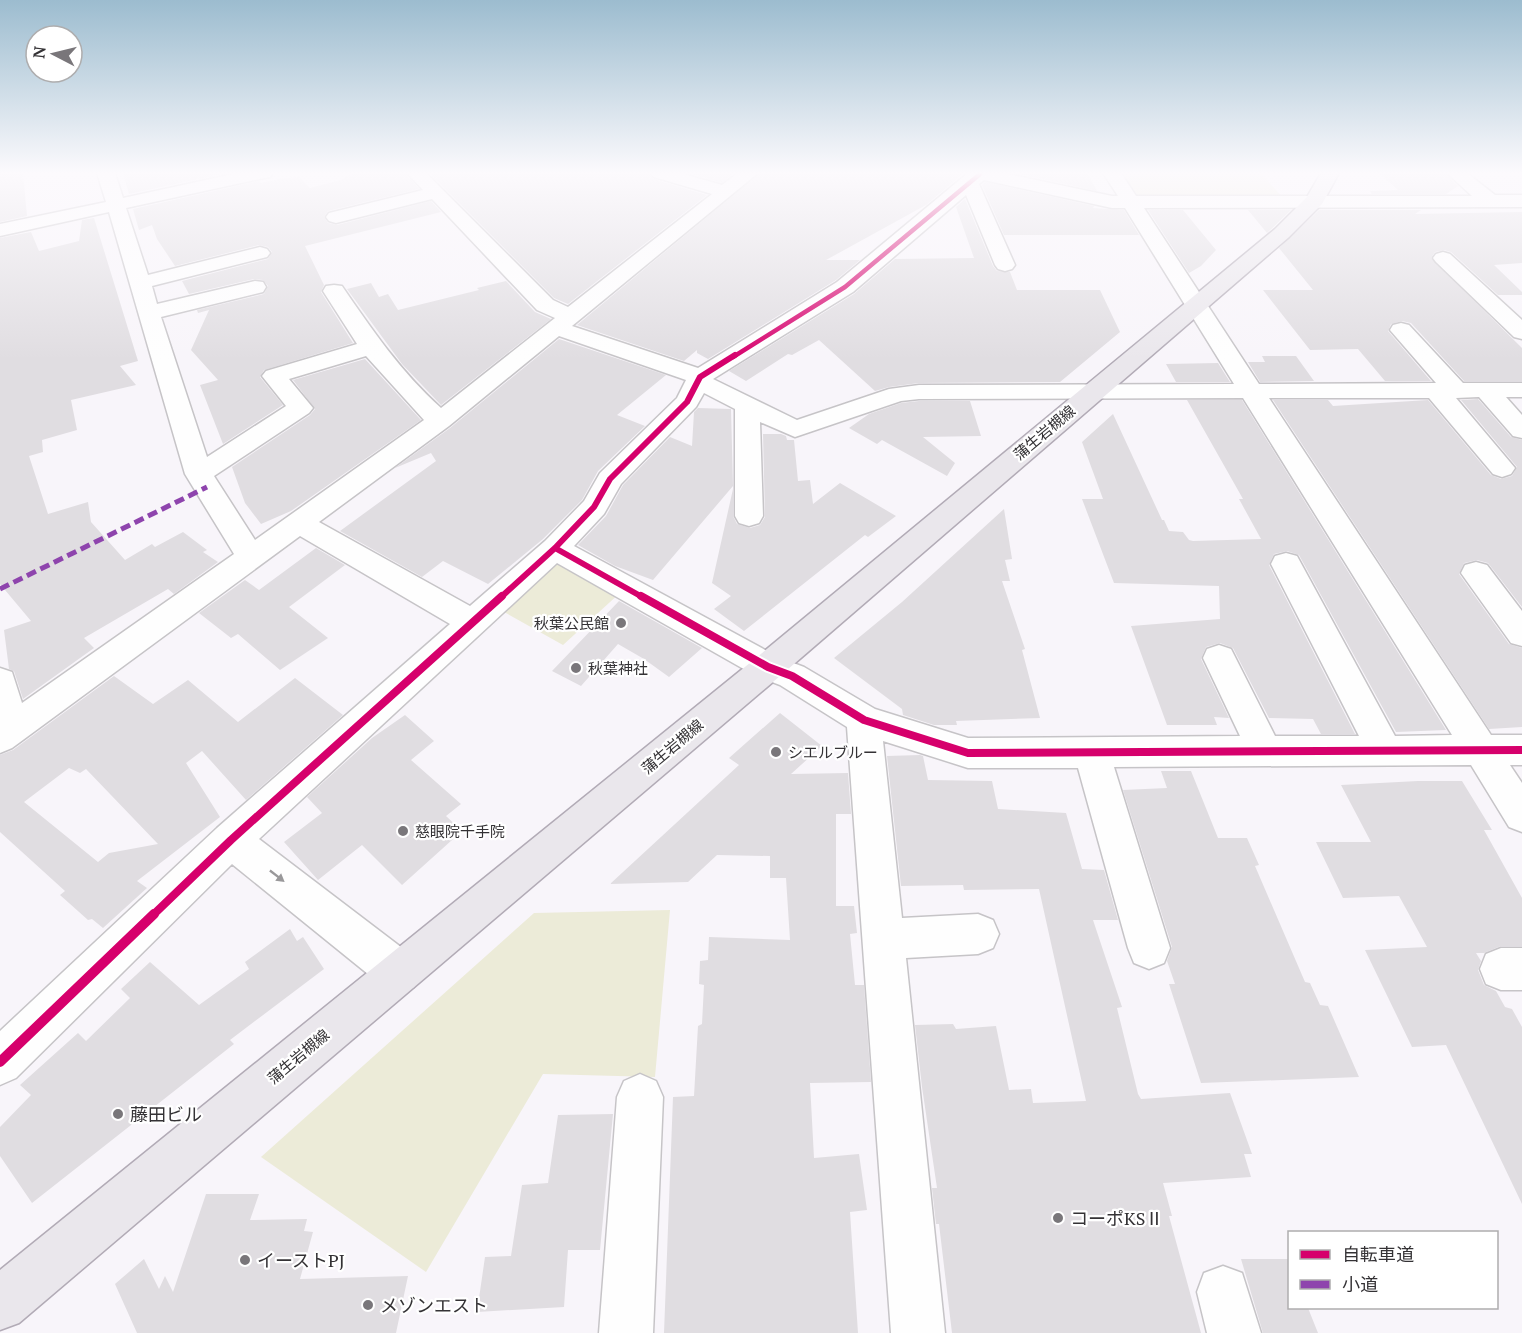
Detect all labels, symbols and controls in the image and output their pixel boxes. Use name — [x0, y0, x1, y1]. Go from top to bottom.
north arrow — [24, 24, 84, 84]
text: N — [27, 45, 51, 60]
street label: 蒲生岩槻線 — [1009, 400, 1079, 464]
place label: 秋葉公民館 — [534, 613, 609, 633]
marker: 秋葉公民館 — [614, 616, 628, 630]
place label: 秋葉神社 — [588, 658, 648, 678]
marker: 秋葉神社 — [569, 661, 583, 675]
street label: 蒲生岩槻線 — [637, 714, 707, 778]
place label: シエルブルー — [788, 742, 878, 762]
marker: シエルブルー — [769, 745, 783, 759]
place label: 慈眼院千手院 — [415, 821, 505, 841]
marker: 慈眼院千手院 — [396, 824, 410, 838]
one-way arrow — [269, 870, 284, 882]
street label: 蒲生岩槻線 — [263, 1024, 333, 1088]
place label: 藤田ビル — [130, 1102, 202, 1126]
marker: 藤田ビル — [111, 1107, 125, 1121]
place label: コーポKSⅡ — [1070, 1206, 1163, 1230]
marker: コーポKSⅡ — [1051, 1211, 1065, 1225]
legend — [1288, 1231, 1498, 1309]
text: 自転車道 — [1342, 1242, 1414, 1266]
place label: イーストPJ — [257, 1248, 345, 1272]
marker: イーストPJ — [238, 1253, 252, 1267]
text: 小道 — [1342, 1272, 1378, 1296]
place label: メゾンエスト — [380, 1293, 488, 1317]
marker: メゾンエスト — [361, 1298, 375, 1312]

